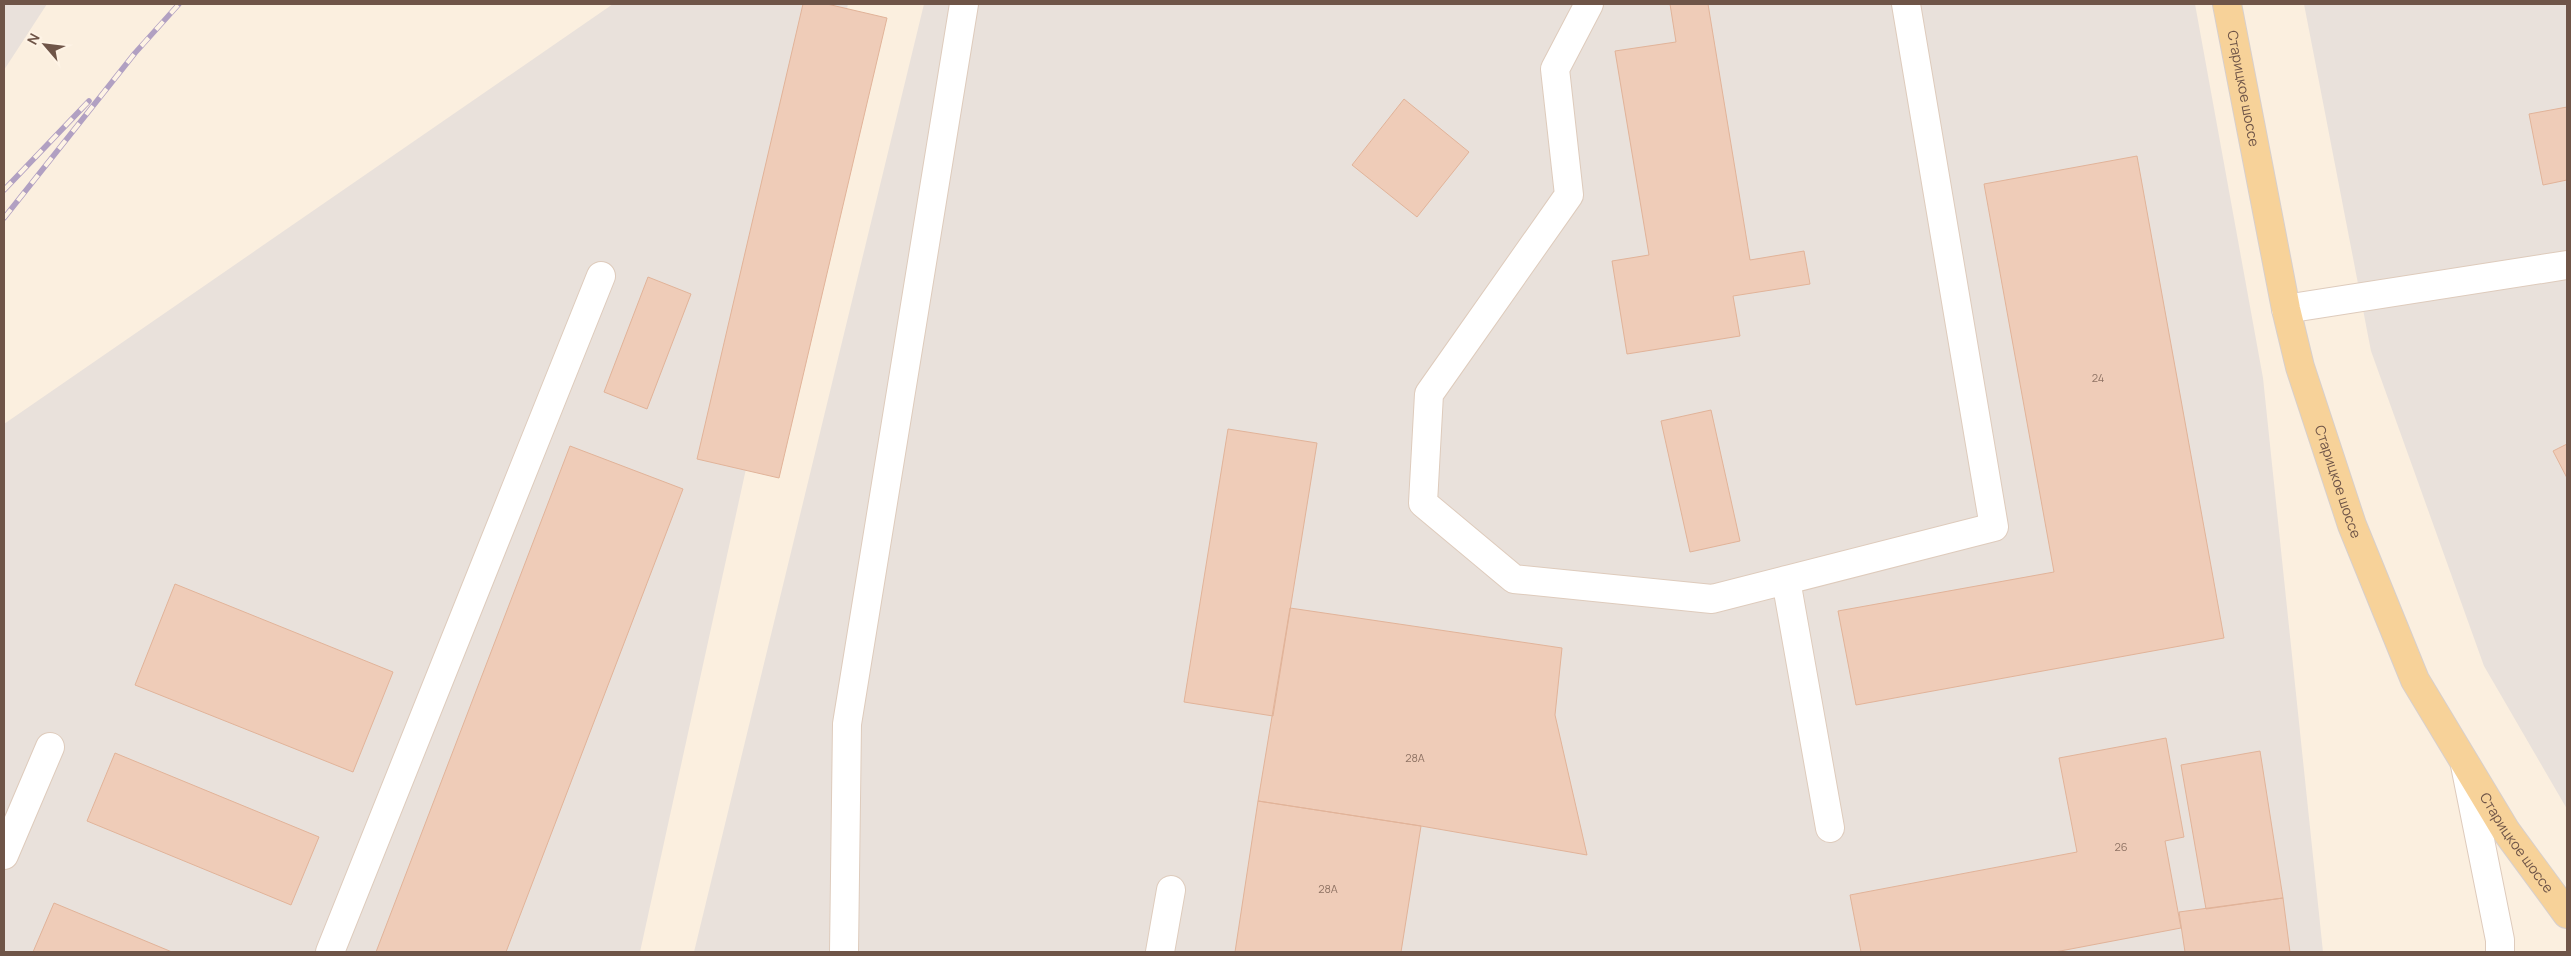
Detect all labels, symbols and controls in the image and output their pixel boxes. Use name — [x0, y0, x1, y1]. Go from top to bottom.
north arrow — [20, 20, 70, 70]
street label: Старицкое шоссе — [2223, 29, 2264, 148]
text: N — [22, 30, 44, 48]
house number: 24 — [2092, 370, 2104, 385]
street label: Старицкое шоссе — [2311, 422, 2366, 541]
house number: 28А — [1405, 750, 1425, 765]
street label: Старицкое шоссе — [2476, 789, 2558, 897]
house number: 26 — [2114, 839, 2128, 854]
house number: 28А — [1318, 881, 1338, 896]

